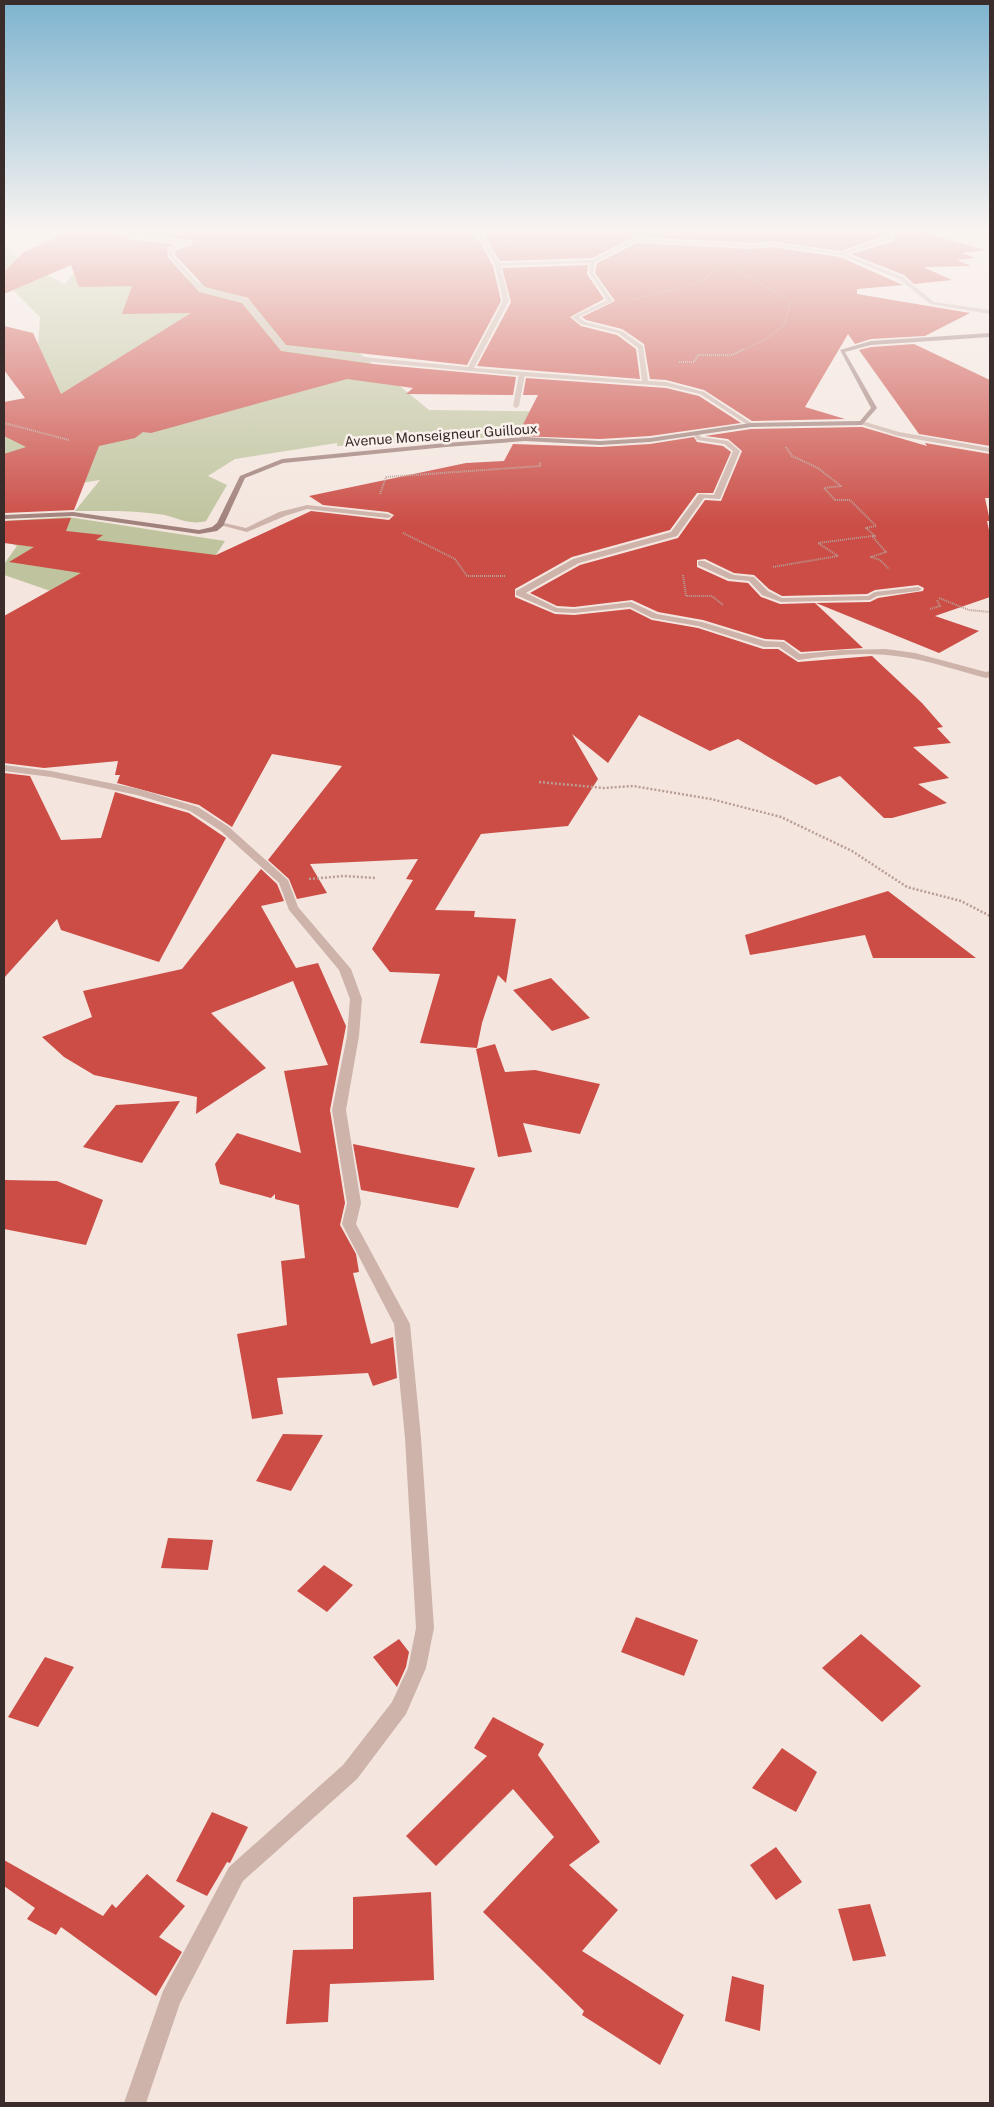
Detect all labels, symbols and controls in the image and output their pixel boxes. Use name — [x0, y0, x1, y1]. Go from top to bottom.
street label: Avenue Monseigneur Guilloux — [344, 420, 538, 450]

